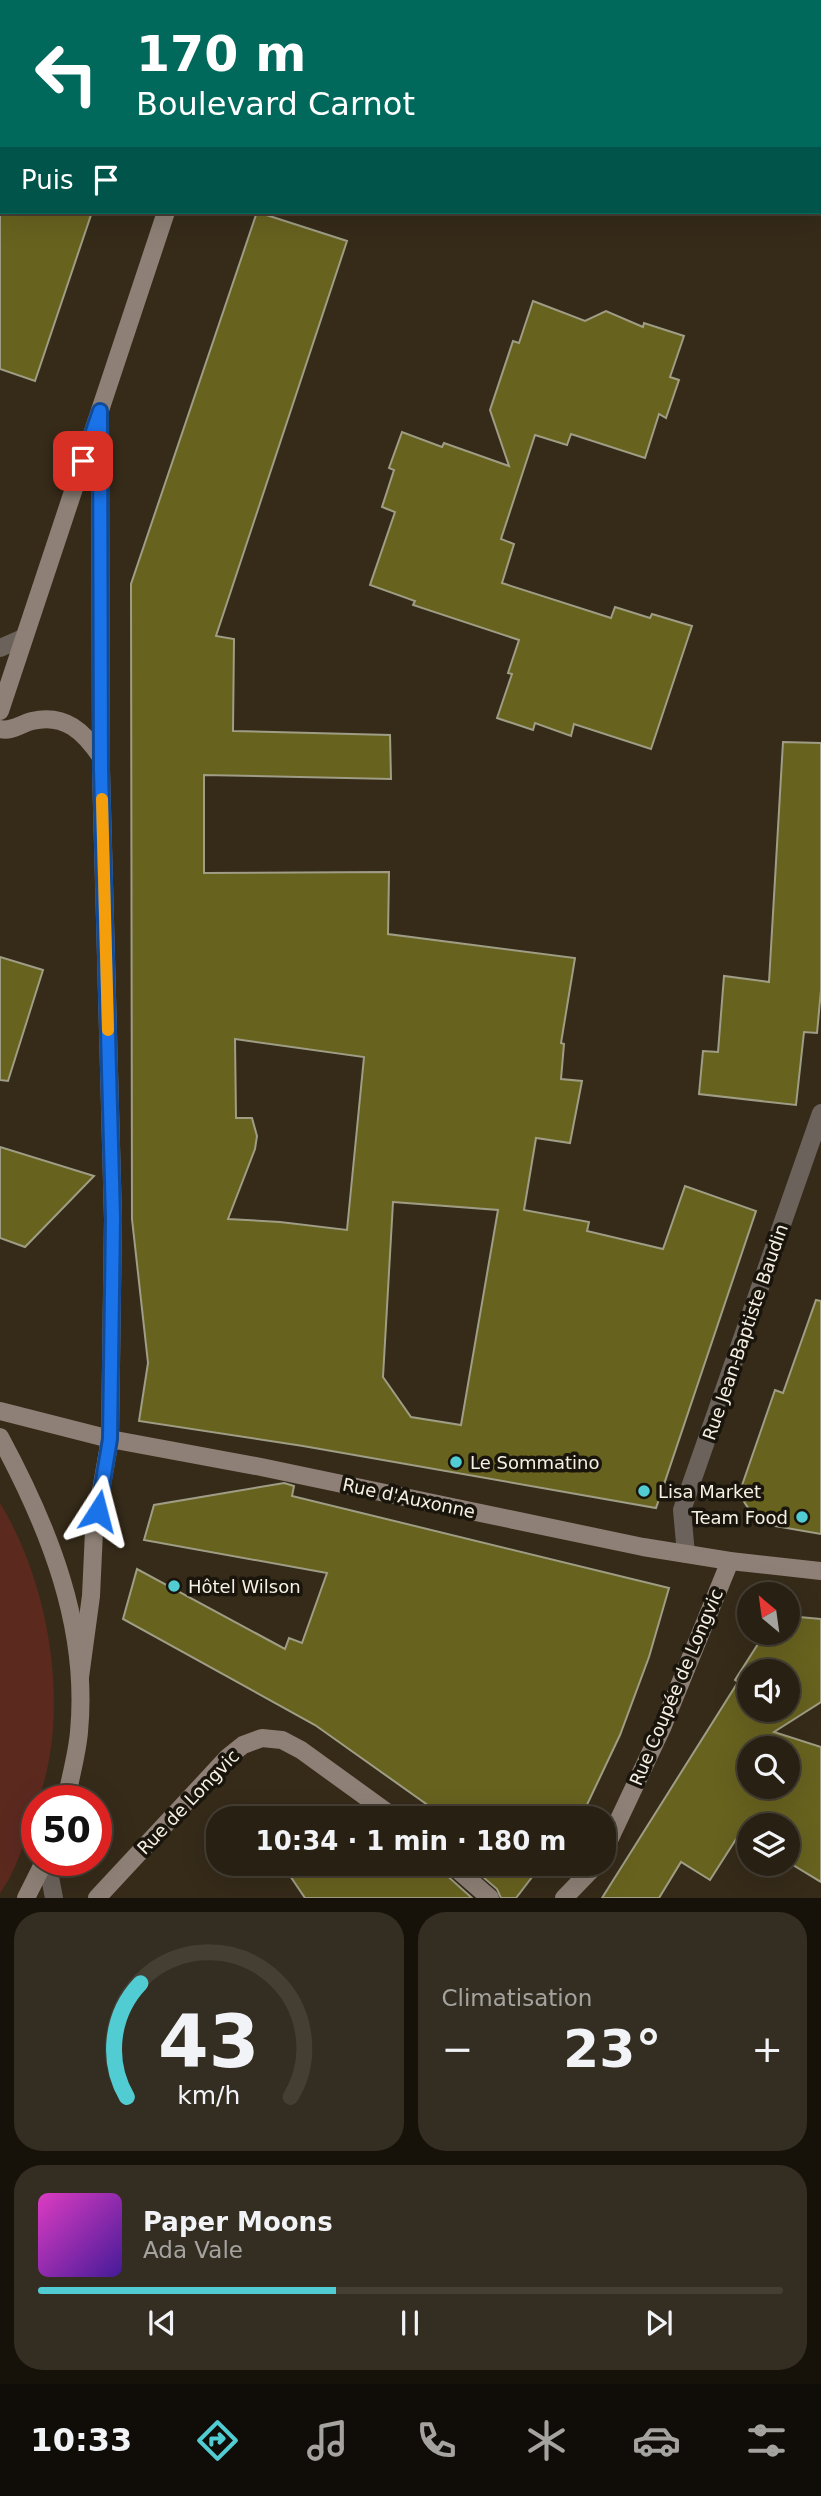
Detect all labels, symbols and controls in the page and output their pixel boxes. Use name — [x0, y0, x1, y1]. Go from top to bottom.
text: 170 m — [136, 26, 306, 83]
icon: left — [21, 28, 112, 119]
text: Boulevard Carnot — [136, 85, 415, 123]
icon: arrive — [87, 161, 125, 199]
text: Puis — [21, 165, 73, 195]
pin — [53, 431, 113, 491]
icon: arrive — [64, 442, 102, 480]
street label: Rue Jean-Baptiste Baudin — [698, 1221, 792, 1443]
place label: Le Sommatino — [470, 1452, 600, 1473]
marker: Le Sommatino — [448, 1454, 464, 1470]
position arrow — [61, 1474, 135, 1548]
street label: Rue d'Auxonne — [341, 1474, 477, 1522]
place label: Lisa Market — [658, 1481, 761, 1502]
marker: Lisa Market — [636, 1483, 652, 1499]
place label: Team Food — [691, 1507, 788, 1528]
marker: Team Food — [794, 1509, 810, 1525]
place label: Hôtel Wilson — [188, 1576, 301, 1597]
marker: Hôtel Wilson — [166, 1578, 182, 1594]
north arrow — [737, 1582, 800, 1645]
map controls — [737, 1582, 800, 1876]
street label: Rue Coupée de Longvic — [625, 1586, 727, 1788]
button: sound — [737, 1659, 800, 1722]
button: search — [737, 1736, 800, 1799]
street label: Rue de Longvic — [133, 1745, 243, 1859]
speed limit sign: 50 — [21, 1785, 112, 1876]
button: layers — [737, 1813, 800, 1876]
text: 10:34 · 1 min · 180 m — [256, 1826, 566, 1856]
text: Climatisation — [442, 1985, 592, 2011]
text: 43 — [158, 2000, 259, 2085]
text: 23° — [563, 2019, 661, 2079]
text: − — [442, 2027, 473, 2071]
text: + — [751, 2027, 783, 2071]
text: km/h — [177, 2081, 240, 2110]
text: Paper Moons — [143, 2207, 333, 2237]
text: Ada Vale — [143, 2237, 243, 2263]
icon: previous — [143, 2304, 181, 2342]
icon: pause — [391, 2304, 429, 2342]
icon: next — [640, 2304, 678, 2342]
icon: directions — [193, 2416, 242, 2465]
icon: music — [303, 2416, 352, 2465]
icon: phone — [412, 2416, 461, 2465]
icon: climate — [522, 2416, 571, 2465]
icon: car — [632, 2416, 681, 2465]
icon: filters — [742, 2416, 791, 2465]
text: 10:33 — [30, 2421, 132, 2459]

